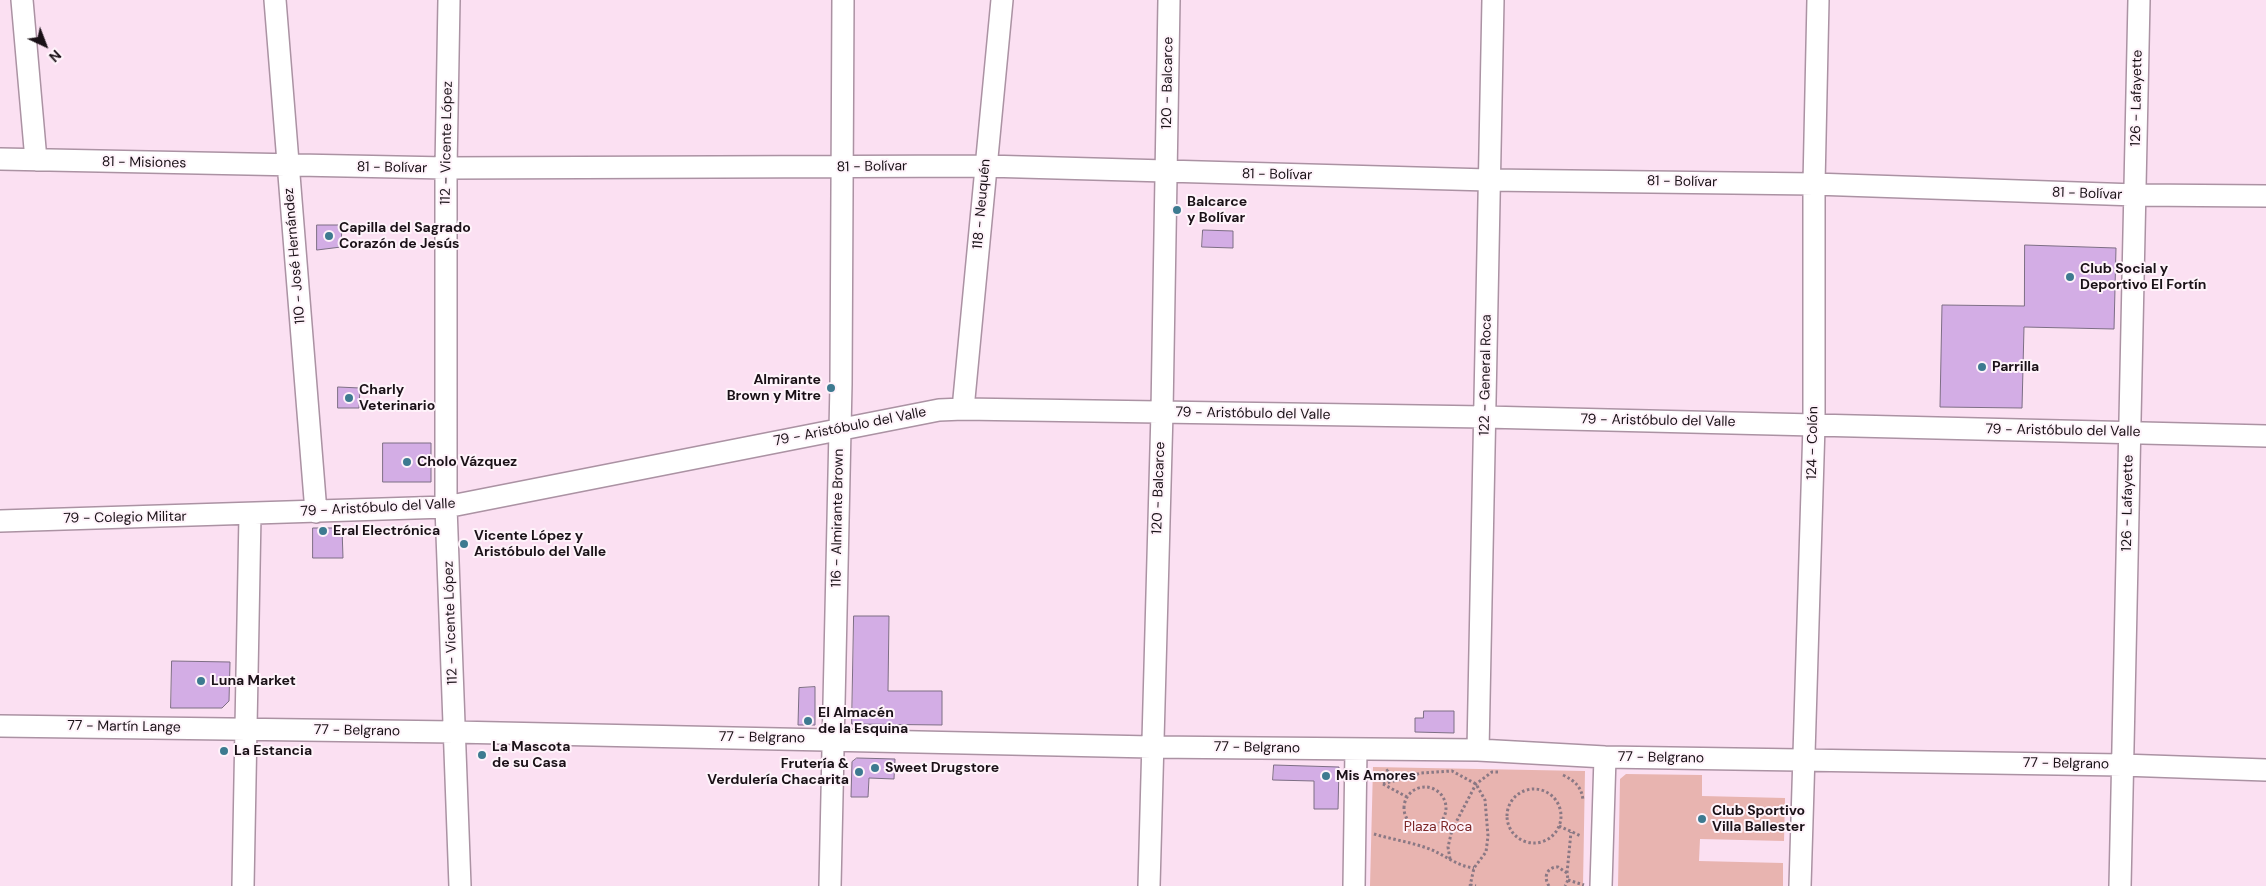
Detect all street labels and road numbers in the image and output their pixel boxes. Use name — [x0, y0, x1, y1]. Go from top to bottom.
street label: 120 - Balcarce — [1159, 37, 1177, 129]
street label: 126 - Lafayette — [2128, 50, 2146, 146]
street label: 112 - Vicente López — [438, 81, 456, 205]
street label: 81 - Misiones — [102, 154, 186, 172]
street label: 81 - Bolívar — [837, 158, 907, 176]
street label: 118 - Neuquén — [970, 158, 994, 250]
street label: 81 - Bolívar — [357, 159, 427, 177]
street label: 81 - Bolívar — [1242, 166, 1312, 184]
street label: 81 - Bolívar — [1647, 173, 1717, 191]
street label: 81 - Bolívar — [2052, 184, 2122, 204]
street label: 110 - José Hernández — [281, 187, 309, 325]
street label: 122 - General Roca — [1477, 314, 1495, 436]
street label: 79 - Aristóbulo del Valle — [772, 404, 928, 450]
street label: 79 - Aristóbulo del Valle — [1175, 404, 1331, 424]
street label: 124 - Colón — [1804, 406, 1822, 480]
street label: 79 - Aristóbulo del Valle — [1580, 411, 1736, 431]
street label: 79 - Aristóbulo del Valle — [1985, 421, 2141, 441]
street label: 120 - Balcarce — [1149, 441, 1169, 535]
street label: 116 - Almirante Brown — [828, 449, 848, 587]
street label: 126 - Lafayette — [2119, 455, 2137, 551]
street label: 79 - Aristóbulo del Valle — [300, 496, 456, 520]
street label: 79 - Colegio Militar — [63, 509, 187, 527]
street label: 112 - Vicente López — [440, 561, 462, 685]
street label: 77 - Martín Lange — [67, 718, 181, 736]
street label: 77 - Belgrano — [314, 722, 400, 740]
street label: 77 - Belgrano — [719, 729, 805, 747]
street label: 77 - Belgrano — [1214, 739, 1300, 757]
street label: 77 - Belgrano — [1618, 749, 1704, 767]
street label: 77 - Belgrano — [2023, 755, 2109, 773]

